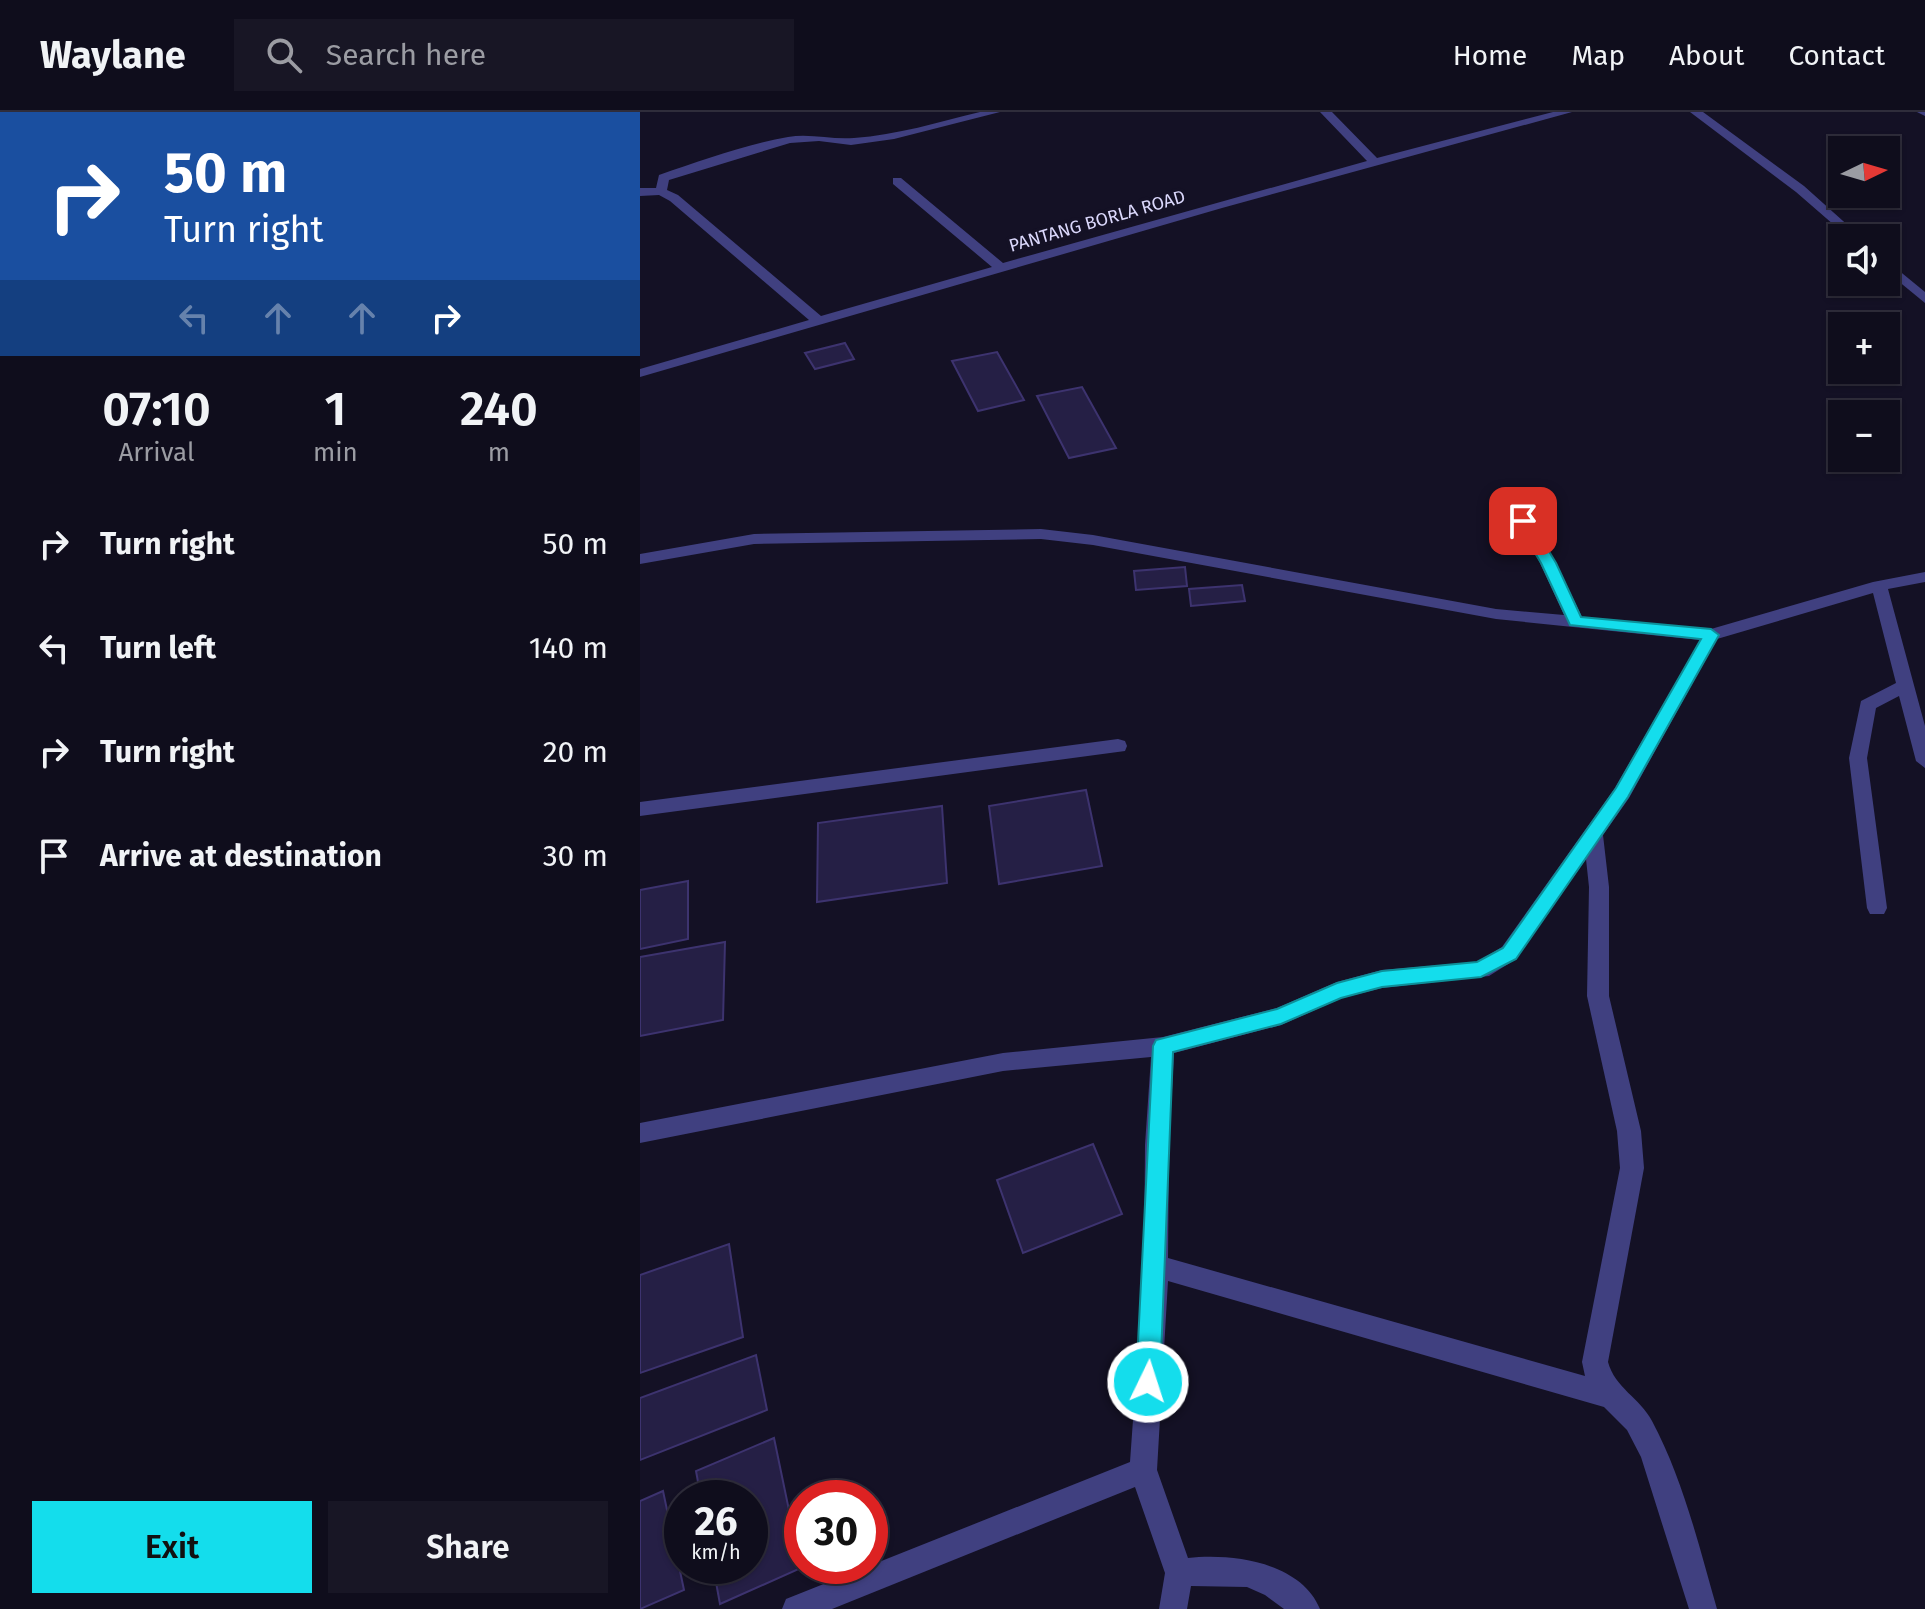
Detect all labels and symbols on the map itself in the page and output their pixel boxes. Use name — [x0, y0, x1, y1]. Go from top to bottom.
north arrow — [1828, 136, 1900, 208]
street label: PANTANG BORLA ROAD — [1006, 185, 1188, 257]
pin — [1489, 487, 1557, 555]
position arrow — [1106, 1340, 1190, 1424]
speed limit sign: 30 — [784, 1480, 888, 1584]

